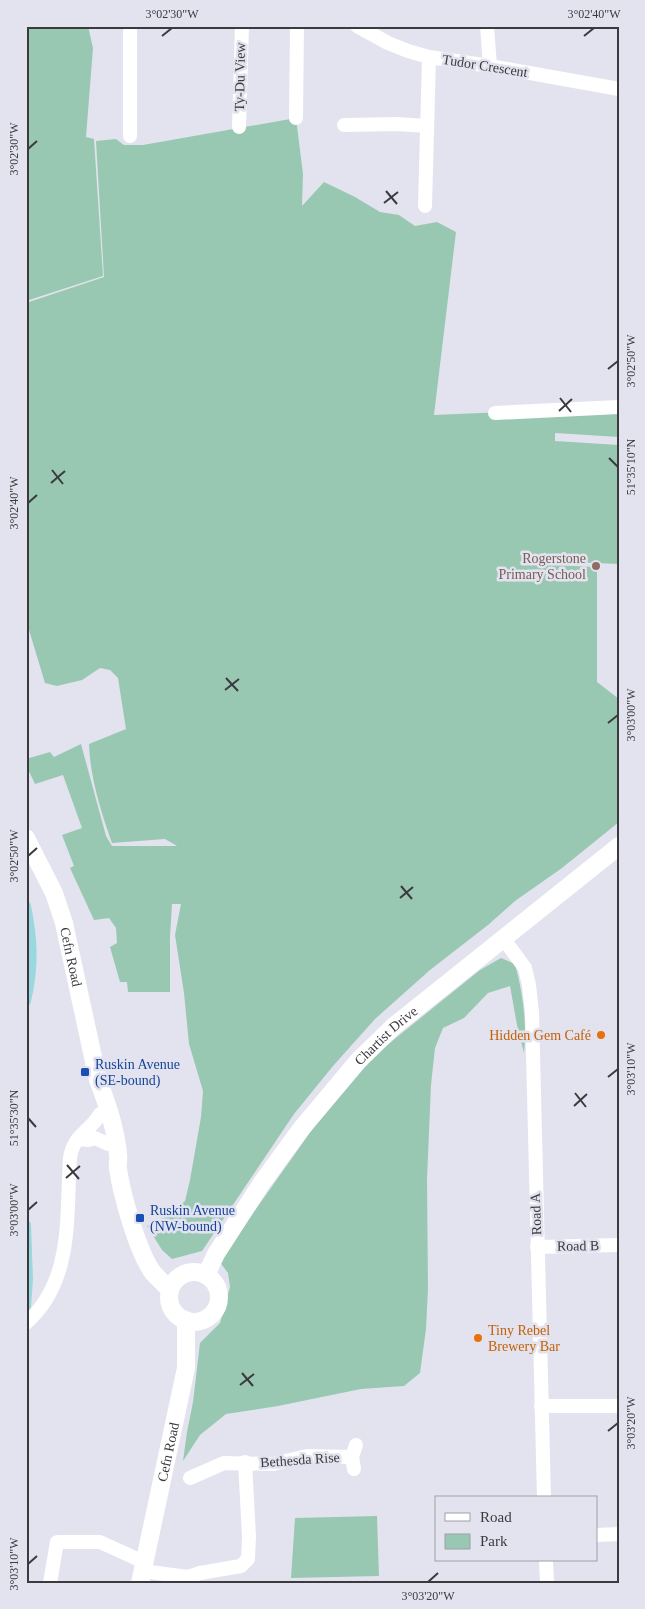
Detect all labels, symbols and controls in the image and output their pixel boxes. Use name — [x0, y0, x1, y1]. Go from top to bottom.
text: 3°02'30"W — [145, 7, 199, 21]
text: 3°02'40"W — [567, 7, 621, 21]
street label: Ty-Du View — [232, 41, 248, 112]
street label: Tudor Crescent — [441, 52, 529, 80]
text: 3°02'30"W — [7, 122, 21, 176]
text: 3°02'50"W — [624, 334, 638, 388]
text: 51°35'10"N — [624, 438, 638, 495]
text: 3°02'40"W — [7, 476, 21, 530]
place label: Rogerstone Primary School — [499, 551, 586, 582]
marker: Rogerstone Primary School — [590, 560, 602, 572]
text: 3°03'00"W — [624, 688, 638, 742]
text: 3°02'50"W — [7, 829, 21, 883]
street label: Cefn Road — [58, 926, 85, 988]
street label: Chartist Drive — [351, 1003, 420, 1068]
place label: Hidden Gem Café — [489, 1028, 591, 1043]
marker: Hidden Gem Café — [595, 1029, 607, 1041]
text: 3°03'10"W — [624, 1042, 638, 1096]
place label: Ruskin Avenue (SE-bound) — [95, 1057, 180, 1089]
marker: Ruskin Avenue (SE-bound) — [79, 1066, 91, 1078]
text: 51°35'30"N — [7, 1089, 21, 1146]
text: 3°03'00"W — [7, 1183, 21, 1237]
street label: Road A — [528, 1192, 544, 1235]
place label: Ruskin Avenue (NW-bound) — [150, 1203, 235, 1235]
marker: Ruskin Avenue (NW-bound) — [134, 1212, 146, 1224]
street label: Road B — [557, 1238, 599, 1254]
place label: Tiny Rebel Brewery Bar — [488, 1323, 560, 1354]
marker: Tiny Rebel Brewery Bar — [472, 1332, 484, 1344]
text: 3°03'20"W — [624, 1396, 638, 1450]
street label: Cefn Road — [154, 1421, 182, 1483]
street label: Bethesda Rise — [260, 1450, 340, 1470]
legend — [435, 1496, 598, 1562]
text: Road — [480, 1509, 512, 1525]
text: Park — [480, 1533, 508, 1549]
text: 3°03'10"W — [7, 1537, 21, 1591]
text: 3°03'20"W — [401, 1589, 455, 1603]

